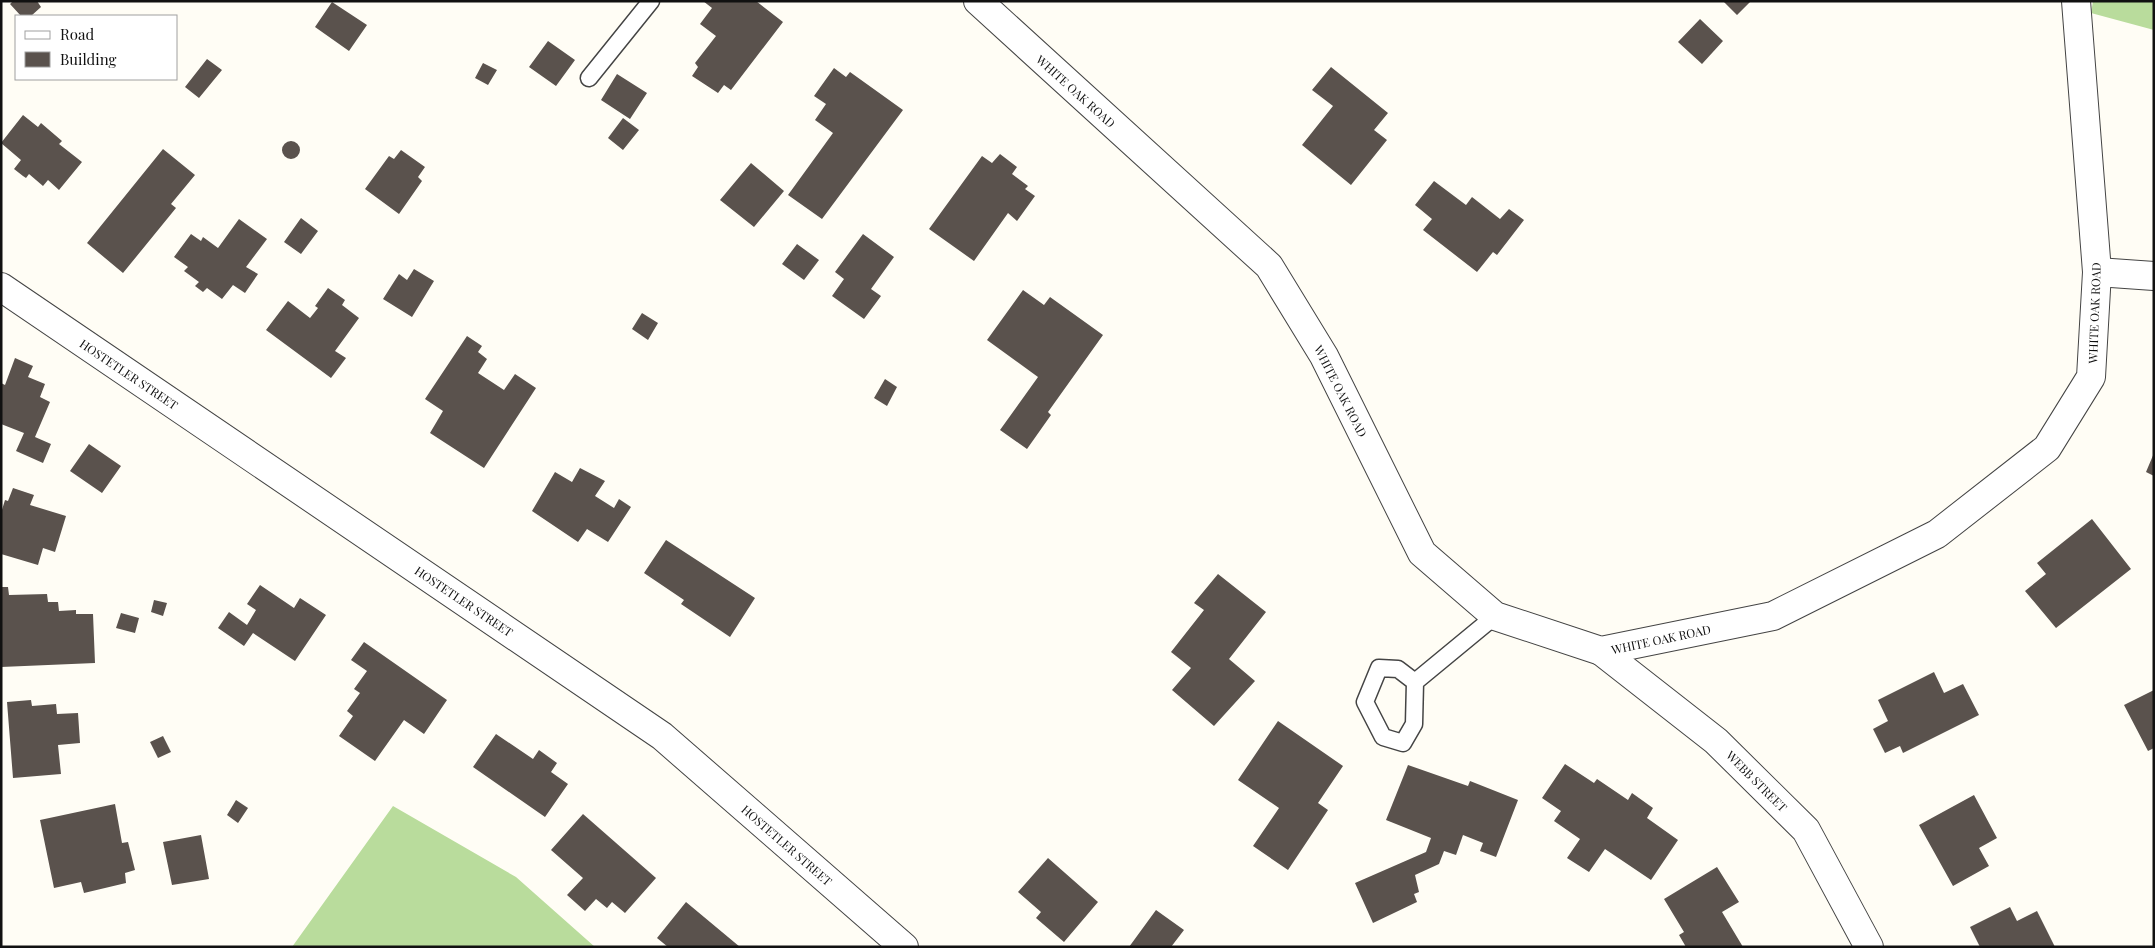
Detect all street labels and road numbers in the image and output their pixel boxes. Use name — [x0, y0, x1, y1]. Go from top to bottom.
street label: WHITE OAK ROAD — [1032, 51, 1119, 131]
street label: WHITE OAK ROAD — [2084, 262, 2104, 365]
street label: HOSTETLER STREET — [77, 335, 182, 413]
street label: WHITE OAK ROAD — [1310, 341, 1371, 440]
street label: HOSTETLER STREET — [412, 562, 517, 640]
street label: WHITE OAK ROAD — [1609, 621, 1712, 658]
street label: WEBB STREET — [1722, 746, 1791, 815]
street label: HOSTETLER STREET — [738, 801, 836, 889]

